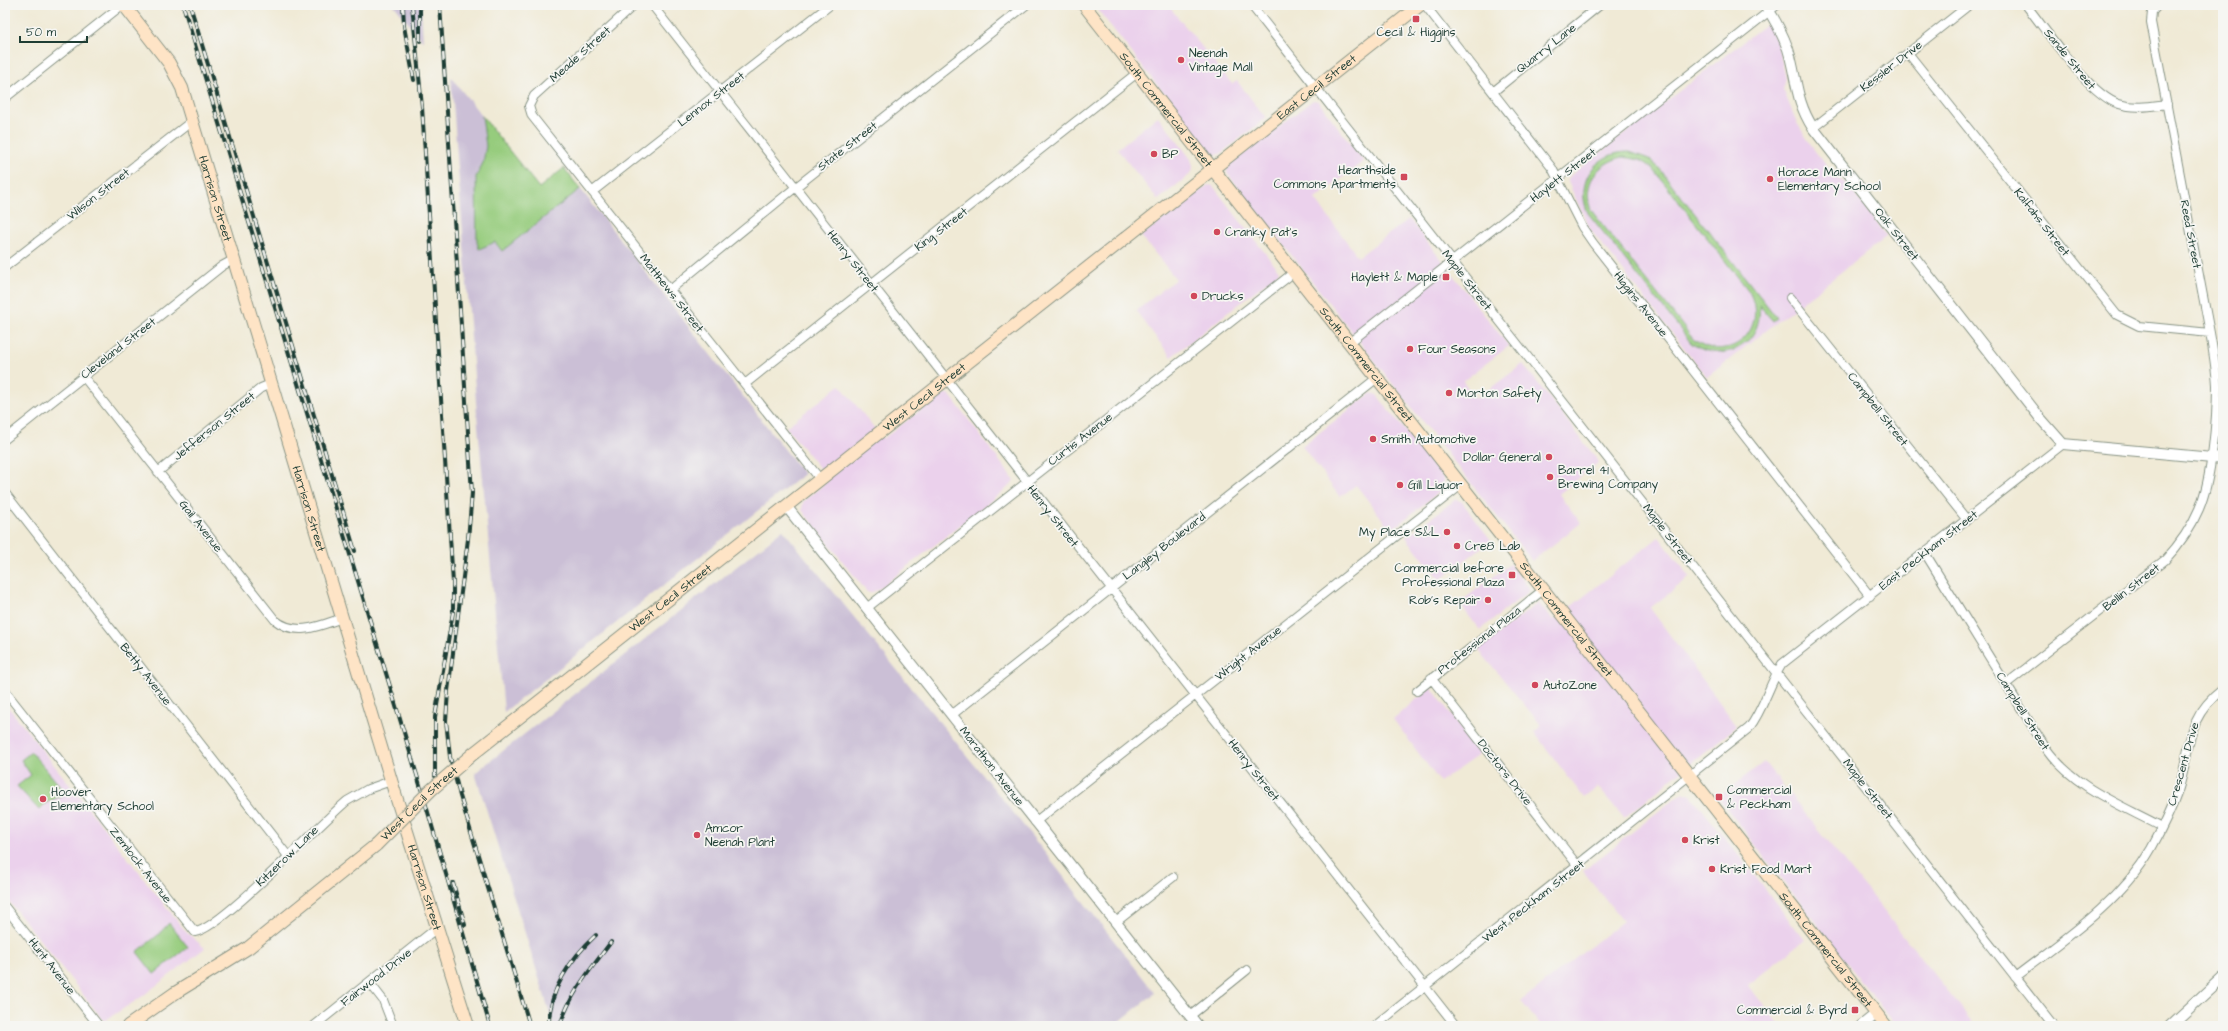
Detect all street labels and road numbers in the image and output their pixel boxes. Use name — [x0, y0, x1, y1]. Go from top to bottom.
street label: Quarry Lane — [1513, 19, 1581, 78]
street label: Meade Street — [546, 22, 615, 86]
street label: Sande Street — [2040, 25, 2100, 94]
street label: Kessler Drive — [1857, 36, 1926, 96]
street label: South Commercial Street — [1115, 49, 1217, 171]
street label: East Cecil Street — [1273, 50, 1360, 124]
street label: Lennox Street — [674, 68, 749, 131]
street label: State Street — [814, 117, 881, 175]
street label: Haylett Street — [1527, 144, 1601, 207]
street label: Harrison Street — [194, 154, 236, 244]
street label: Wilson Street — [63, 164, 133, 224]
street label: Kalfahs Street — [2010, 185, 2074, 260]
street label: Reed Street — [2176, 198, 2206, 270]
street label: King Street — [911, 203, 972, 256]
street label: Oak Street — [1870, 204, 1923, 265]
street label: Henry Street — [822, 227, 882, 297]
street label: Maple Street — [1437, 246, 1496, 314]
street label: Matthews Street — [635, 250, 708, 336]
street label: Higgins Avenue — [1609, 268, 1672, 342]
street label: South Commercial Street — [1315, 303, 1417, 426]
street label: Cleveland Street — [77, 313, 160, 383]
street label: West Cecil Street — [879, 359, 970, 436]
street label: Campbell Street — [1843, 369, 1912, 450]
street label: Jefferson Street — [170, 388, 259, 465]
street label: Curtis Avenue — [1044, 408, 1117, 470]
street label: Harrison Street — [288, 464, 330, 554]
street label: Henry Street — [1022, 482, 1082, 552]
street label: Gail Avenue — [175, 497, 227, 556]
street label: Maple Street — [1638, 500, 1697, 568]
street label: East Peckham Street — [1875, 506, 1981, 594]
street label: Langley Boulevard — [1119, 509, 1210, 585]
street label: South Commercial Street — [1515, 558, 1617, 681]
street label: West Cecil Street — [625, 560, 716, 637]
street label: Bellin Street — [2099, 560, 2164, 615]
street label: Professional Plaza — [1434, 602, 1525, 678]
street label: Wright Avenue — [1211, 622, 1286, 686]
street label: Betty Avenue — [115, 639, 176, 710]
street label: Campbell Street — [1992, 669, 2054, 754]
street label: Crescent Drive — [2163, 720, 2204, 808]
street label: Marathon Avenue — [955, 723, 1028, 810]
street label: Henry Street — [1223, 736, 1283, 806]
street label: Doctors Drive — [1473, 736, 1536, 810]
street label: Maple Street — [1838, 755, 1897, 823]
street label: West Cecil Street — [377, 762, 462, 845]
street label: Kitzerow Lane — [252, 822, 323, 891]
street label: Zemlock Avenue — [105, 824, 176, 907]
street label: Harrison Street — [403, 843, 446, 933]
street label: West Peckham Street — [1479, 856, 1588, 947]
street label: South Commercial Street — [1775, 888, 1876, 1011]
street label: Hunt Avenue — [24, 934, 80, 999]
street label: Fairwood Drive — [337, 944, 416, 1011]

